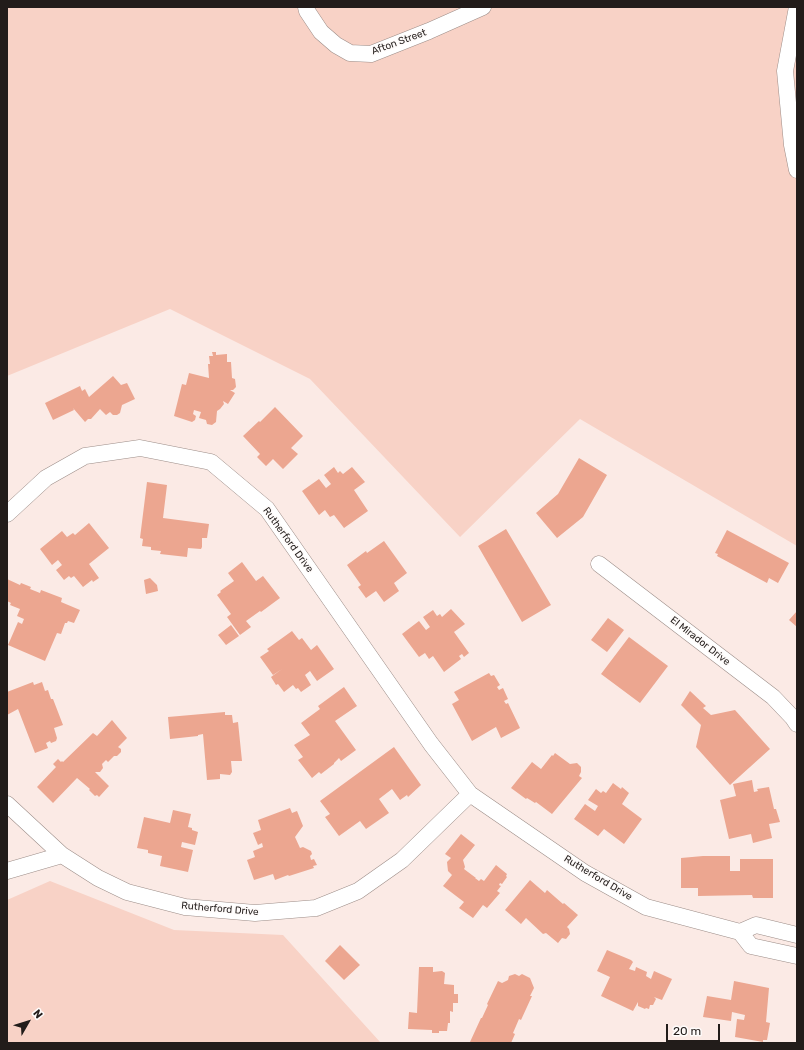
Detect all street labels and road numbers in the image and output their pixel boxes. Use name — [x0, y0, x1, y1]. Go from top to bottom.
street label: Afton Street — [370, 27, 428, 57]
street label: Rutherford Drive — [260, 505, 316, 575]
street label: El Mirador Drive — [668, 614, 732, 668]
street label: Rutherford Drive — [562, 853, 634, 903]
street label: Rutherford Drive — [181, 900, 259, 918]

